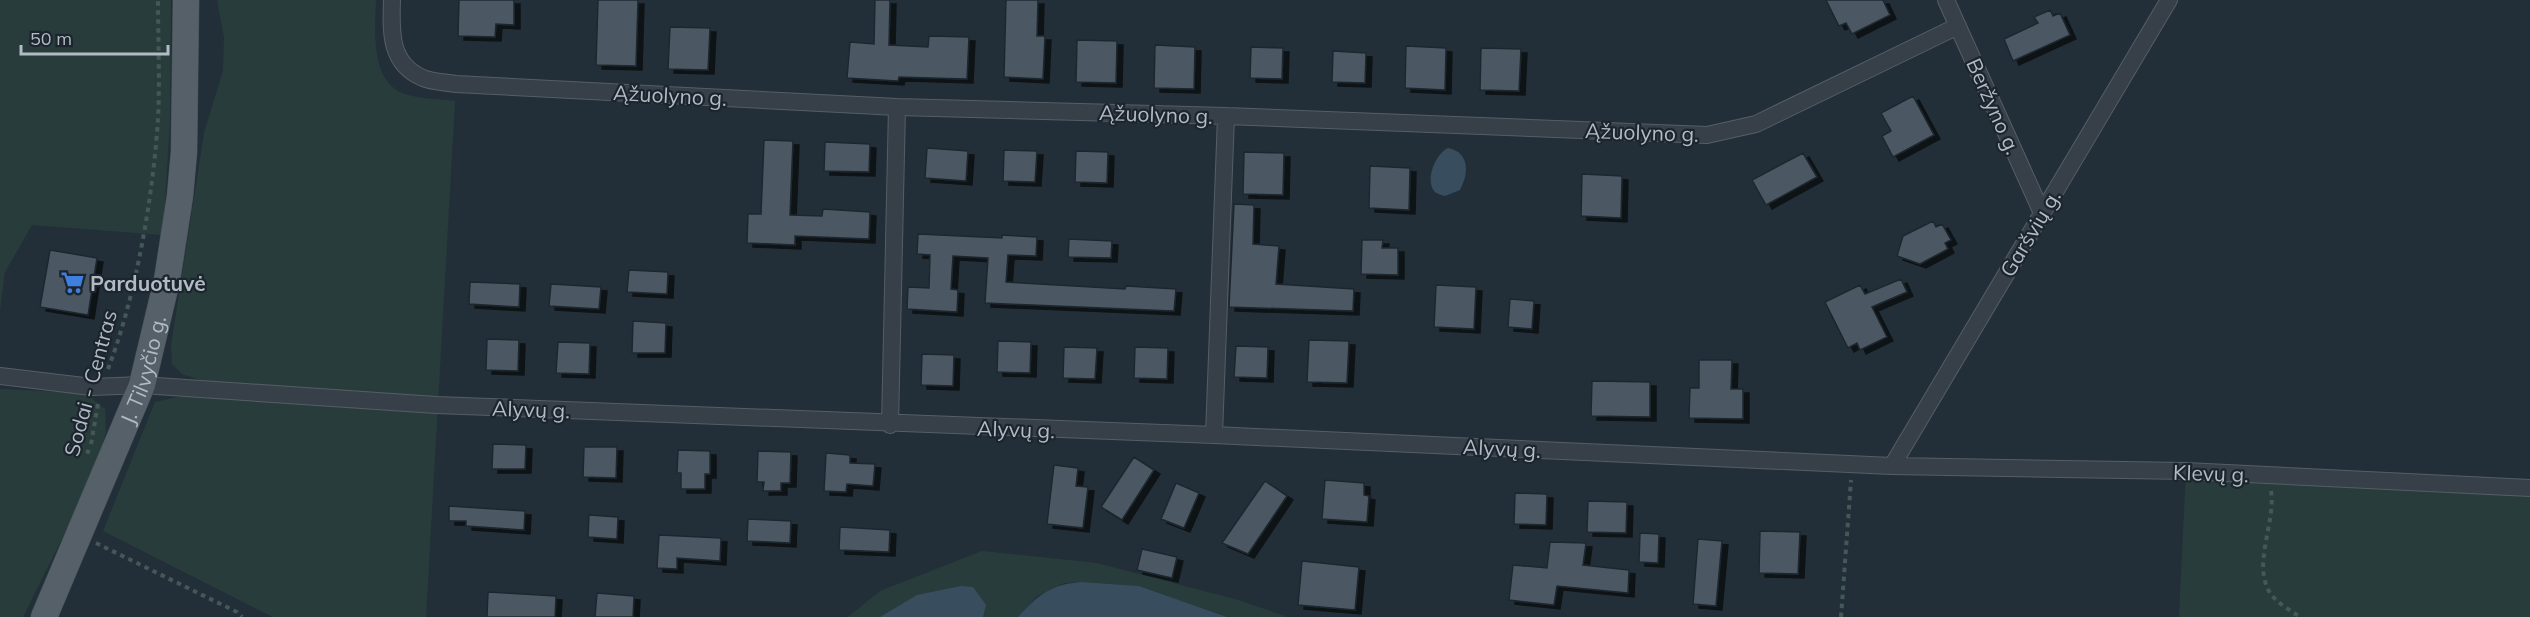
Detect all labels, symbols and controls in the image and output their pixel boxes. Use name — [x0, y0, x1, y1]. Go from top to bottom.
scale bar — [21, 18, 168, 56]
text: 50 m — [30, 27, 72, 50]
street label: Beržyno g. — [1961, 54, 2027, 158]
street label: Ąžuolyno g. — [612, 79, 728, 111]
street label: Ąžuolyno g. — [1099, 99, 1213, 129]
street label: Ąžuolyno g. — [1585, 117, 1699, 147]
street label: Garšvių g. — [1994, 185, 2066, 281]
supermarket icon: Parduotuvė — [59, 270, 85, 296]
place label: Parduotuvė — [90, 270, 206, 296]
street label: Sodai - Centras — [58, 307, 122, 459]
street label: J. Tilvyčio g. — [114, 313, 171, 428]
street label: Alyvų g. — [492, 395, 570, 423]
street label: Alyvų g. — [977, 415, 1055, 443]
street label: Alyvų g. — [1462, 433, 1542, 463]
street label: Klevų g. — [2173, 459, 2249, 487]

